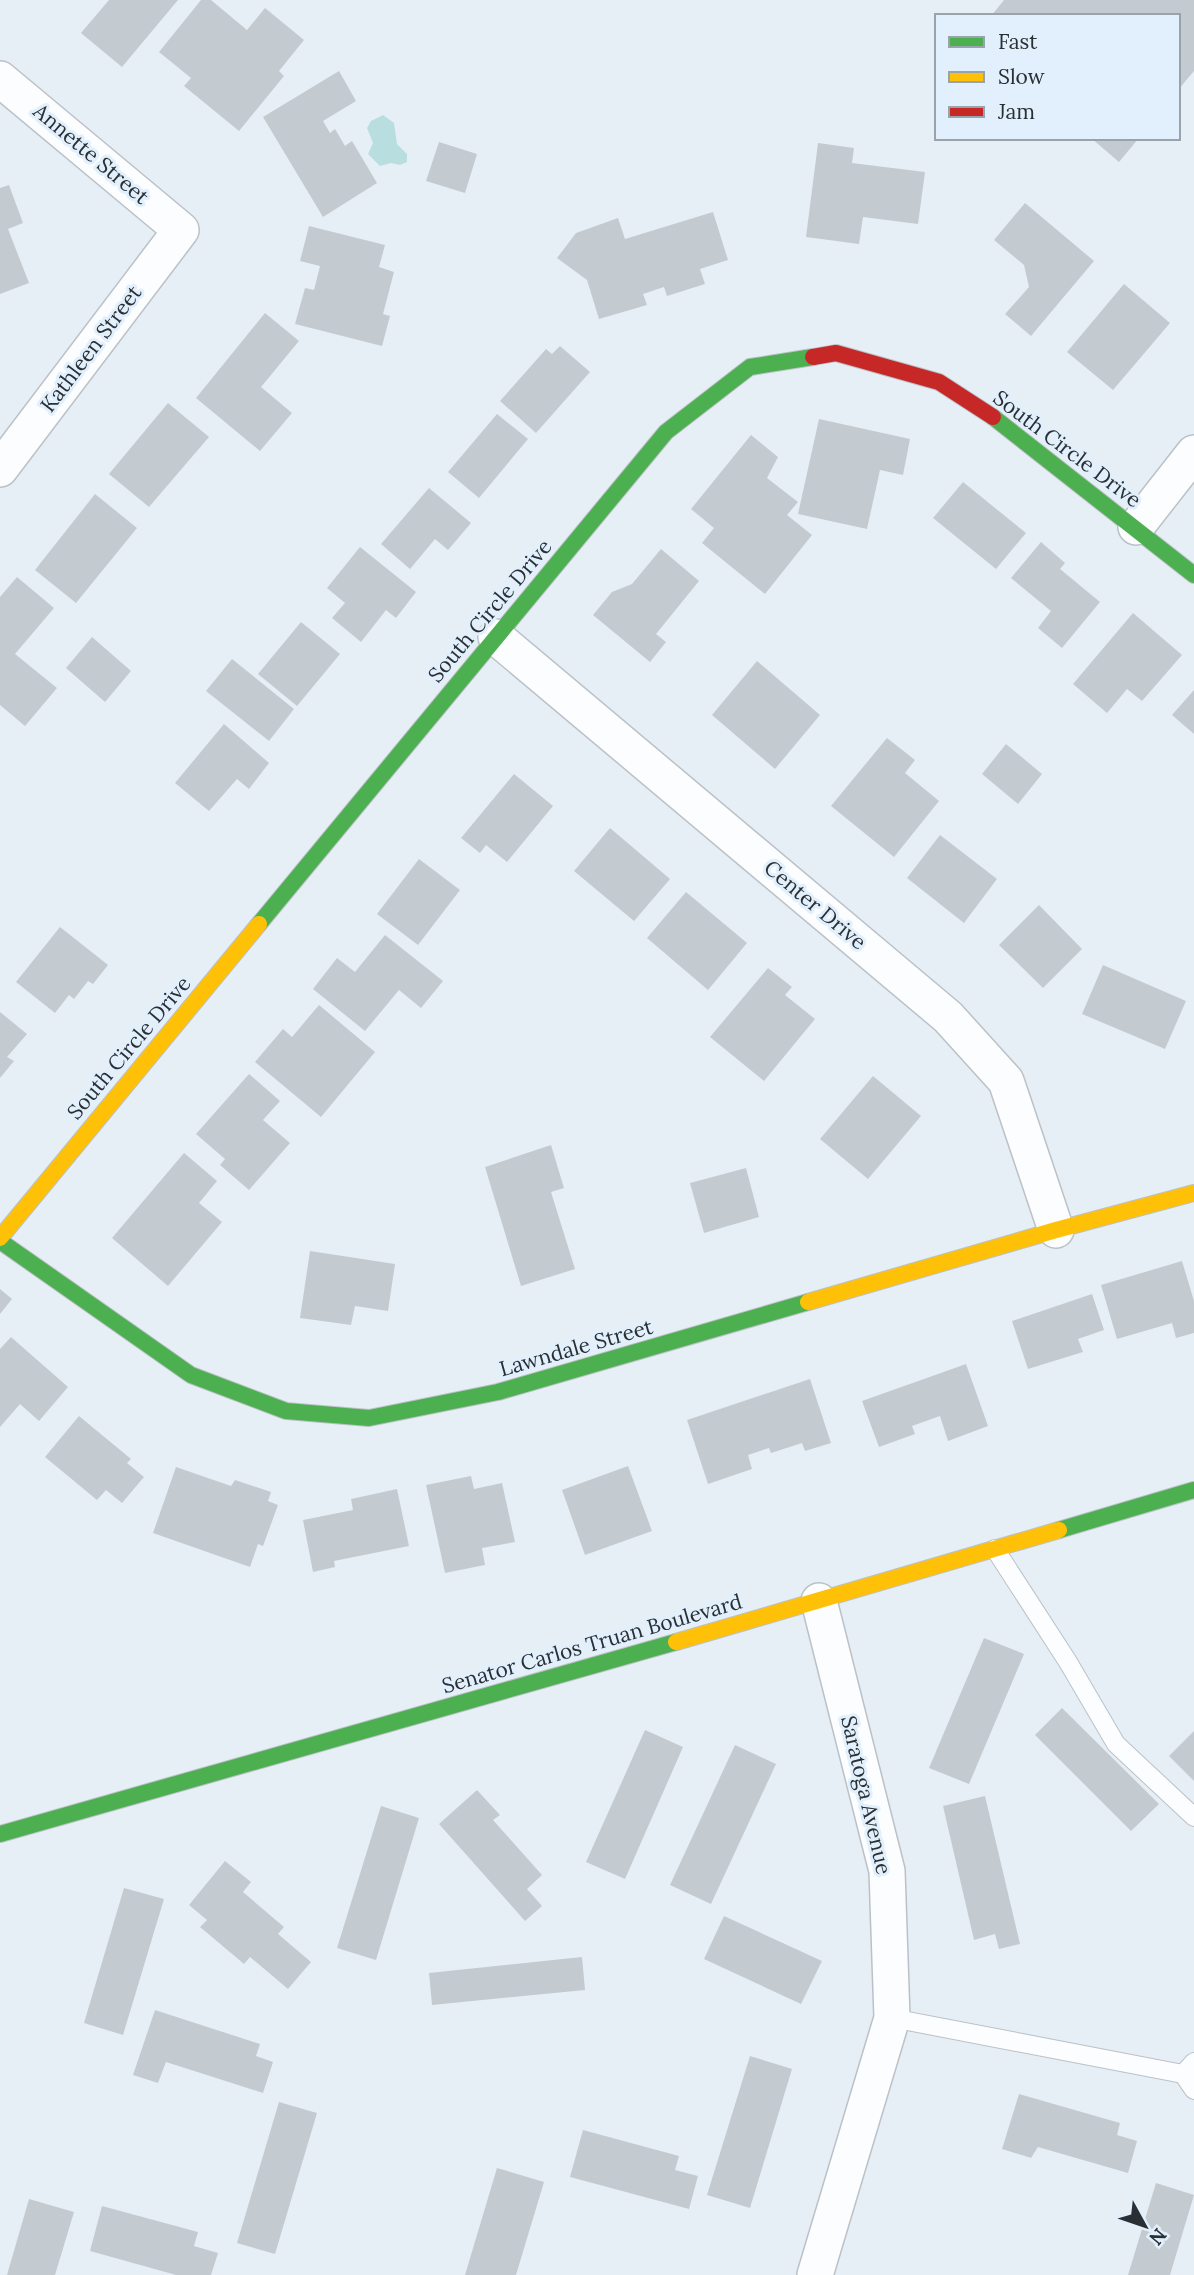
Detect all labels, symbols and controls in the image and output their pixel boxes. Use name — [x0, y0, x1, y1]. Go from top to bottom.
legend — [935, 14, 1180, 140]
text: Fast — [998, 28, 1038, 55]
text: Slow — [998, 63, 1045, 90]
street label: Annette Street — [27, 97, 155, 210]
text: Jam — [997, 98, 1035, 125]
street label: Kathleen Street — [34, 279, 148, 417]
street label: South Circle Drive — [988, 384, 1147, 513]
street label: South Circle Drive — [422, 534, 557, 688]
street label: Center Drive — [759, 854, 872, 955]
street label: South Circle Drive — [61, 971, 196, 1125]
street label: Lawndale Street — [496, 1312, 656, 1382]
street label: Senator Carlos Truan Boulevard — [439, 1588, 745, 1699]
street label: Saratoga Avenue — [835, 1713, 898, 1877]
north arrow — [1110, 2191, 1180, 2261]
text: N — [1144, 2224, 1172, 2251]

